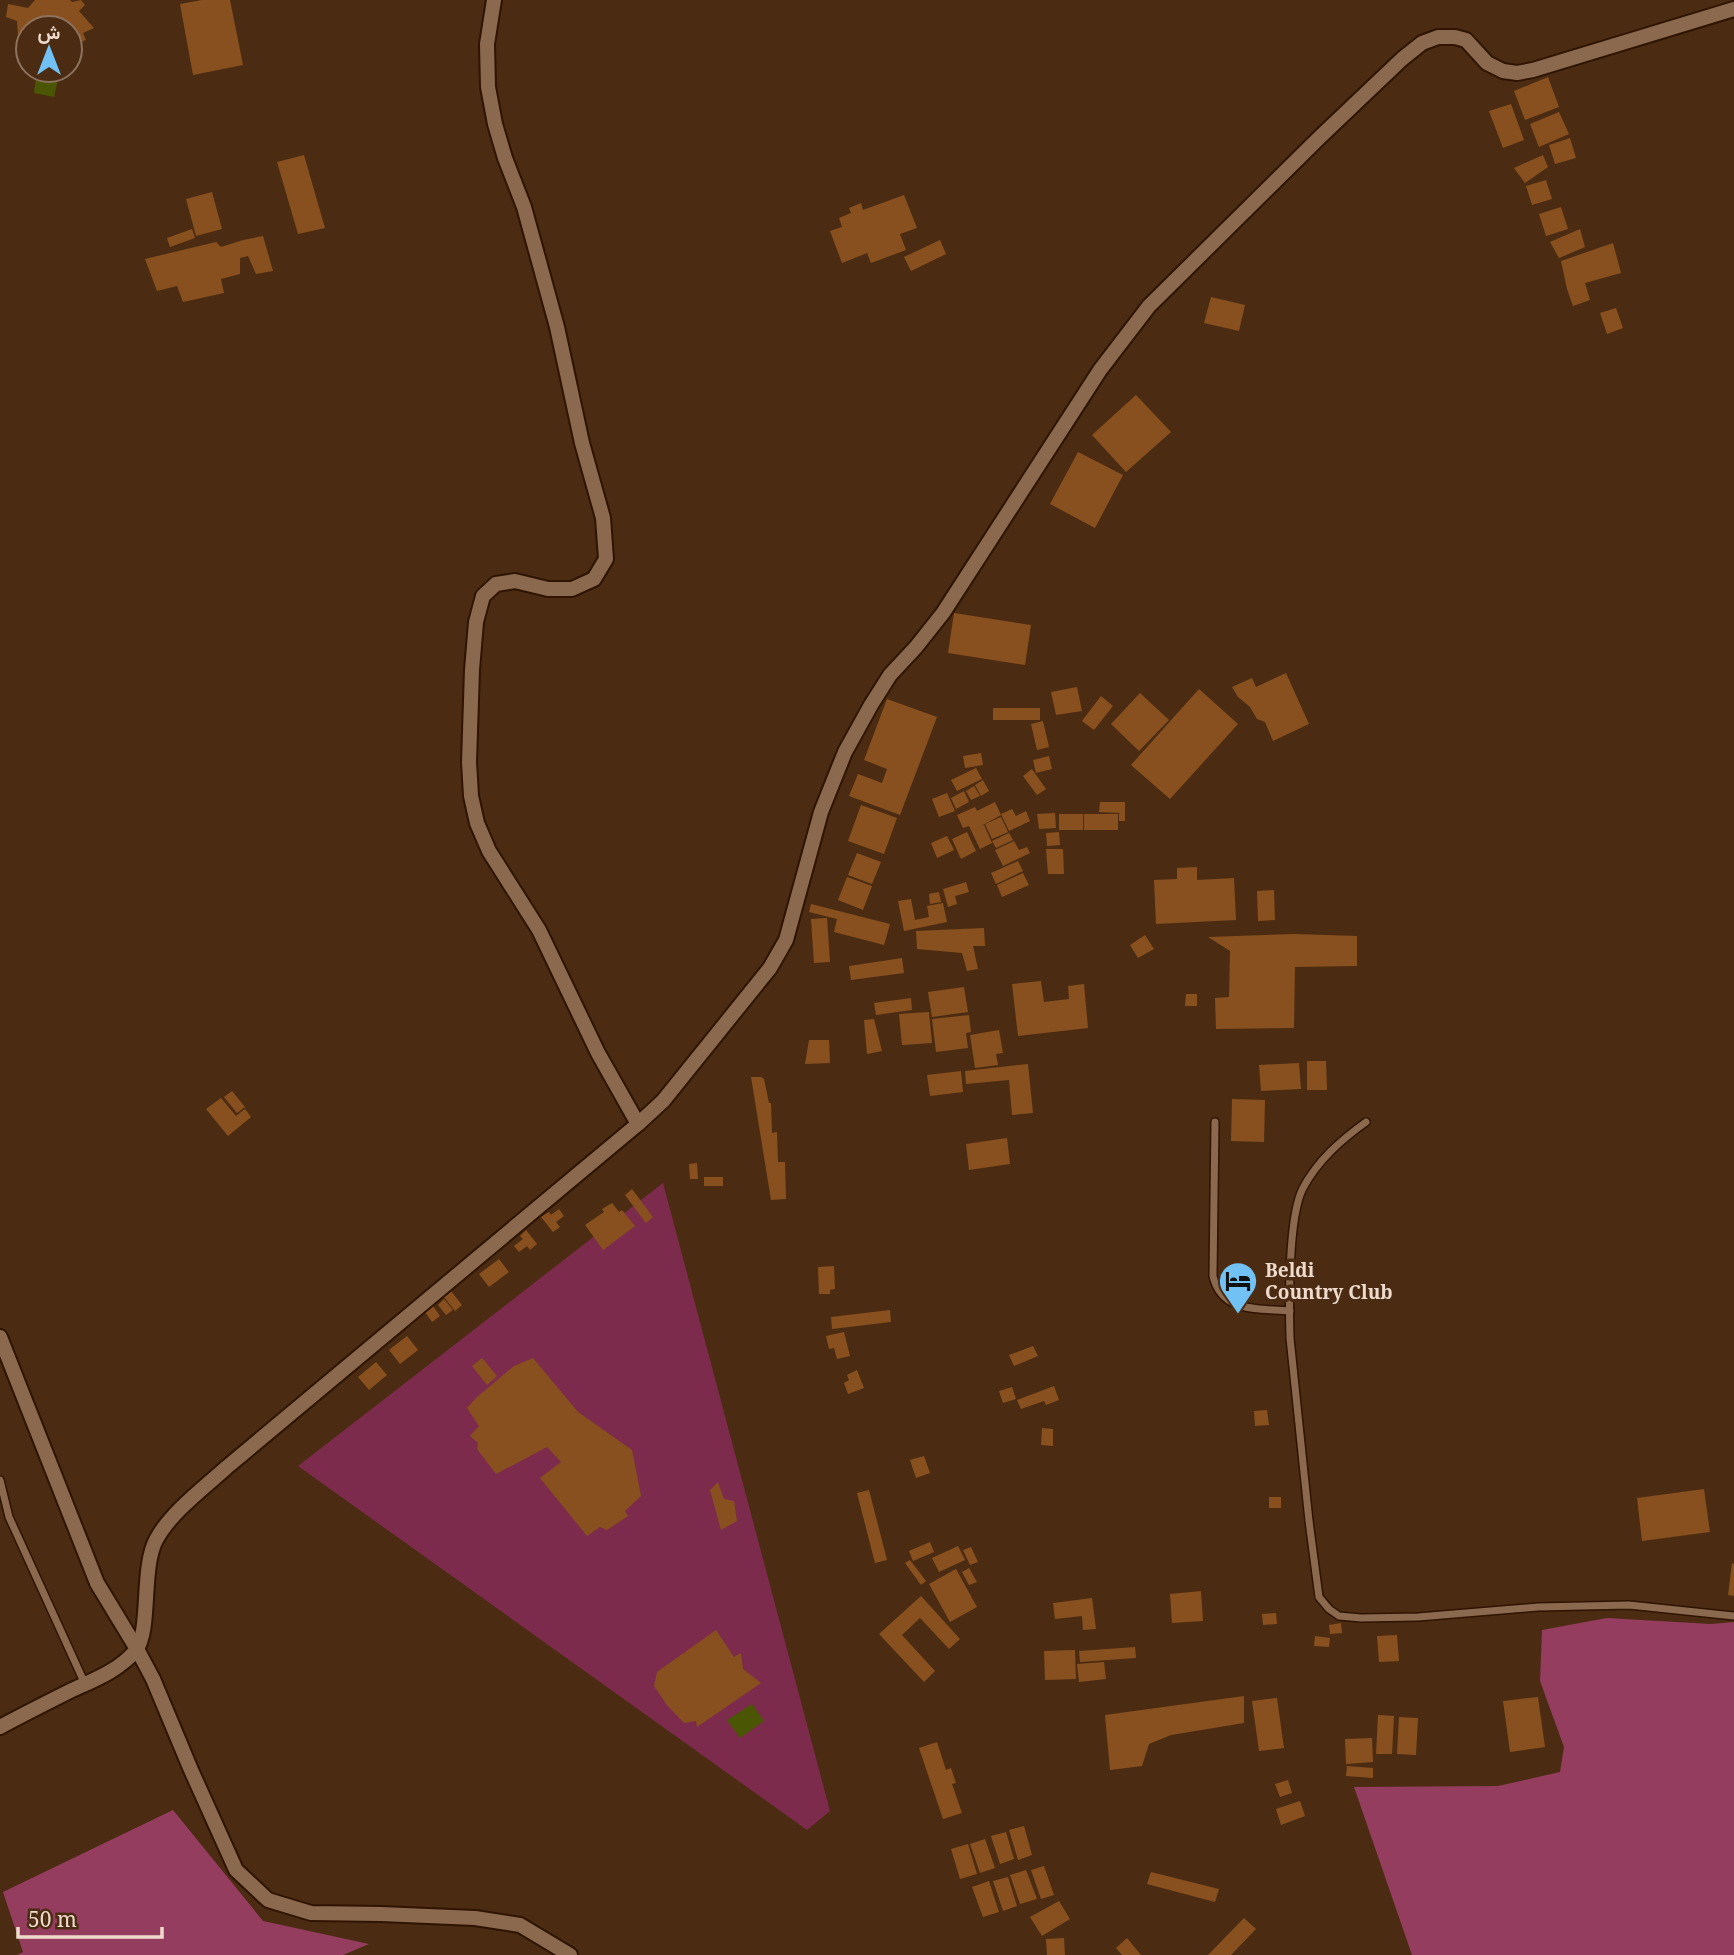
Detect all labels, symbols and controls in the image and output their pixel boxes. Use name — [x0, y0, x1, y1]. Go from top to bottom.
north arrow — [14, 14, 84, 84]
text: ش — [38, 19, 61, 45]
place label: Beldi Country Club — [1265, 1257, 1393, 1305]
hotel icon: Beldi Country Club — [1217, 1260, 1259, 1315]
scale bar — [18, 1896, 161, 1940]
text: 50 m — [28, 1905, 77, 1933]

